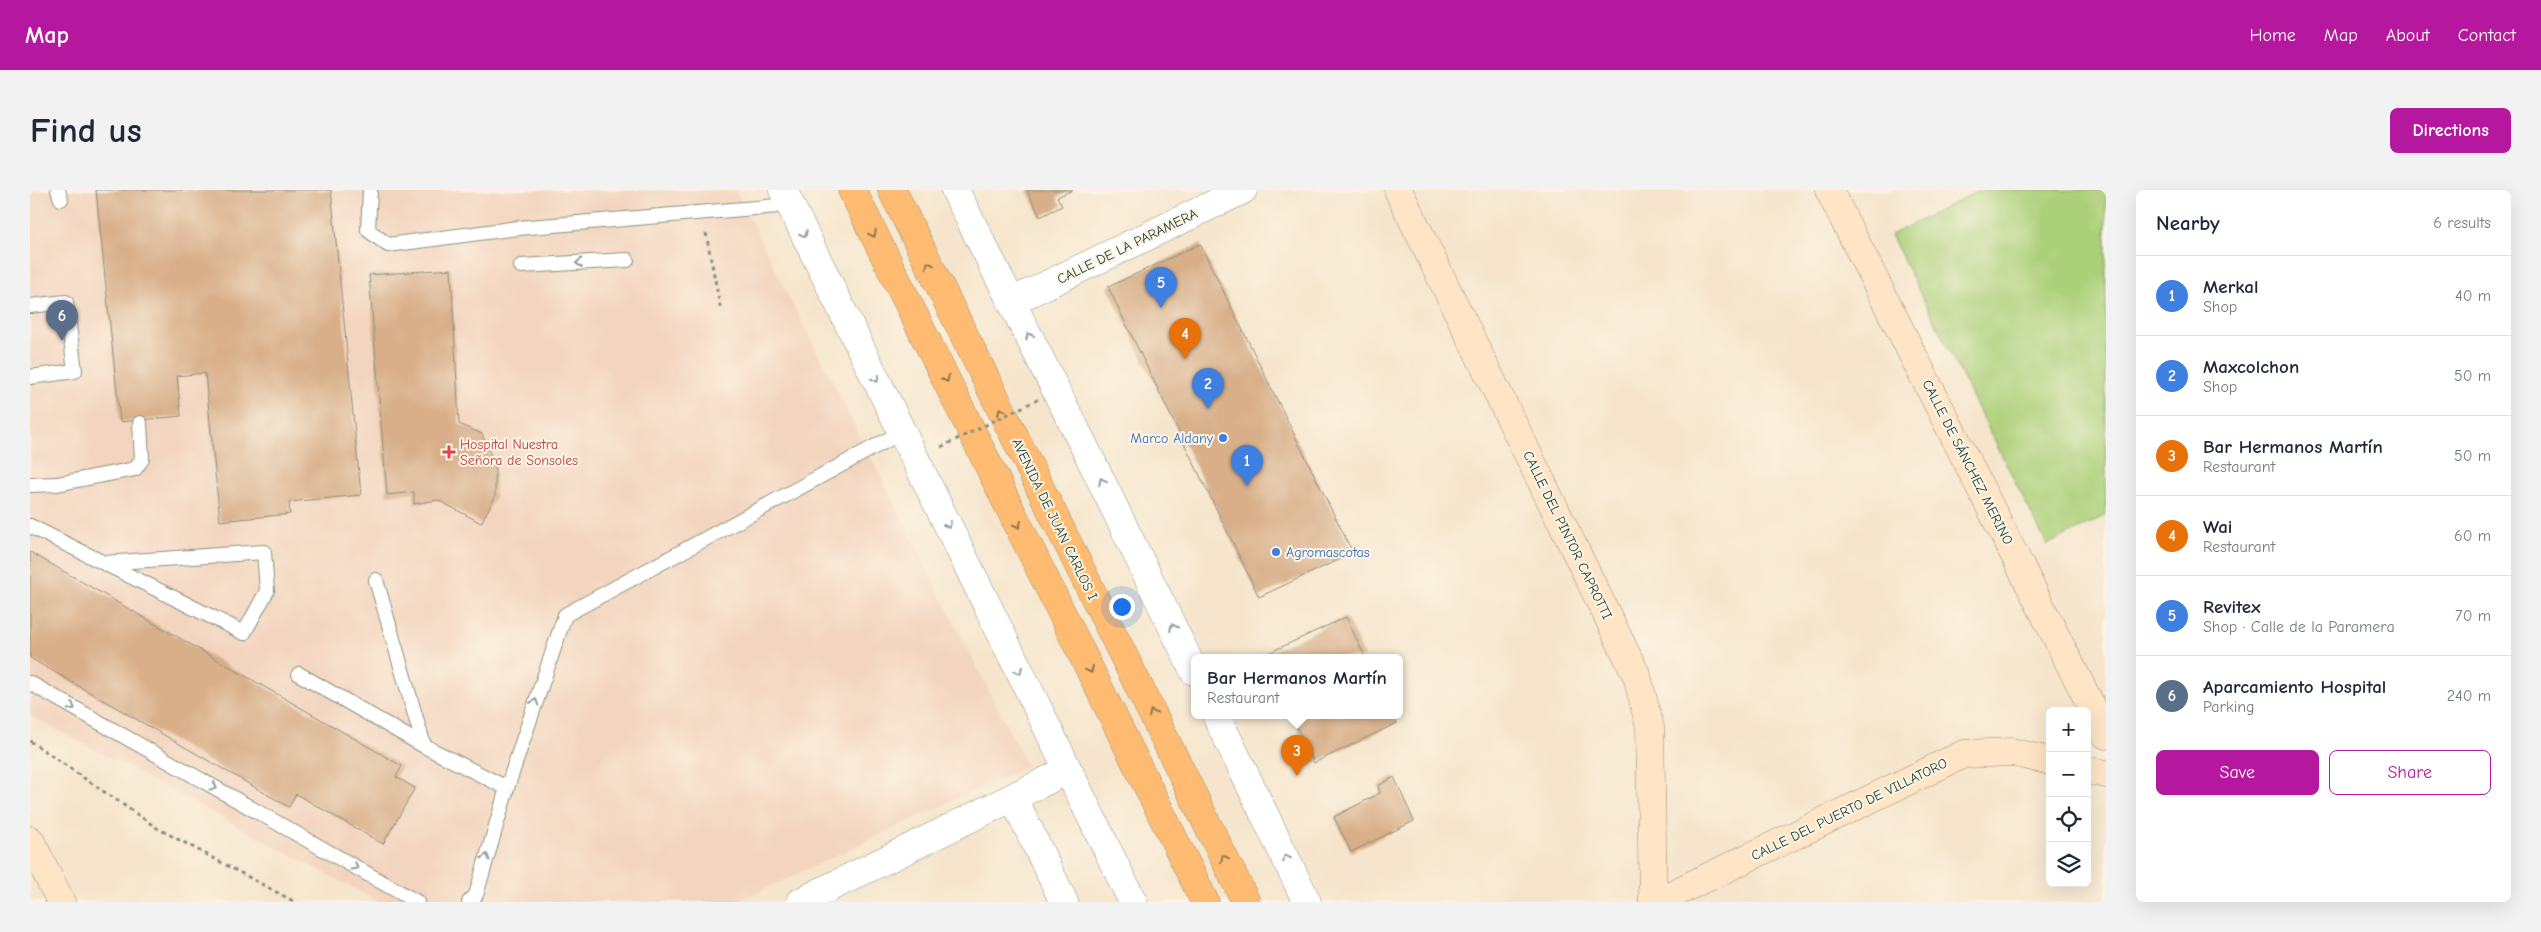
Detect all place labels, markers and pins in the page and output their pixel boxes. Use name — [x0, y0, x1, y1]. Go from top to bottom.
pin: 5 — [1145, 267, 1177, 308]
pin: 6 — [46, 300, 78, 341]
pin: 4 — [1169, 318, 1201, 359]
pin: 2 — [1192, 368, 1224, 409]
place label: Marco Aldany — [1130, 430, 1214, 447]
marker: Marco Aldany — [1217, 432, 1229, 444]
place label: Hospital Nuestra Señora de Sonsoles — [460, 436, 578, 469]
marker: Hospital Nuestra Señora de Sonsoles — [442, 445, 456, 459]
pin: 1 — [1231, 445, 1263, 486]
place label: Agromascotas — [1286, 544, 1370, 561]
marker: Agromascotas — [1270, 546, 1282, 558]
pin: 3 — [1281, 735, 1313, 776]

